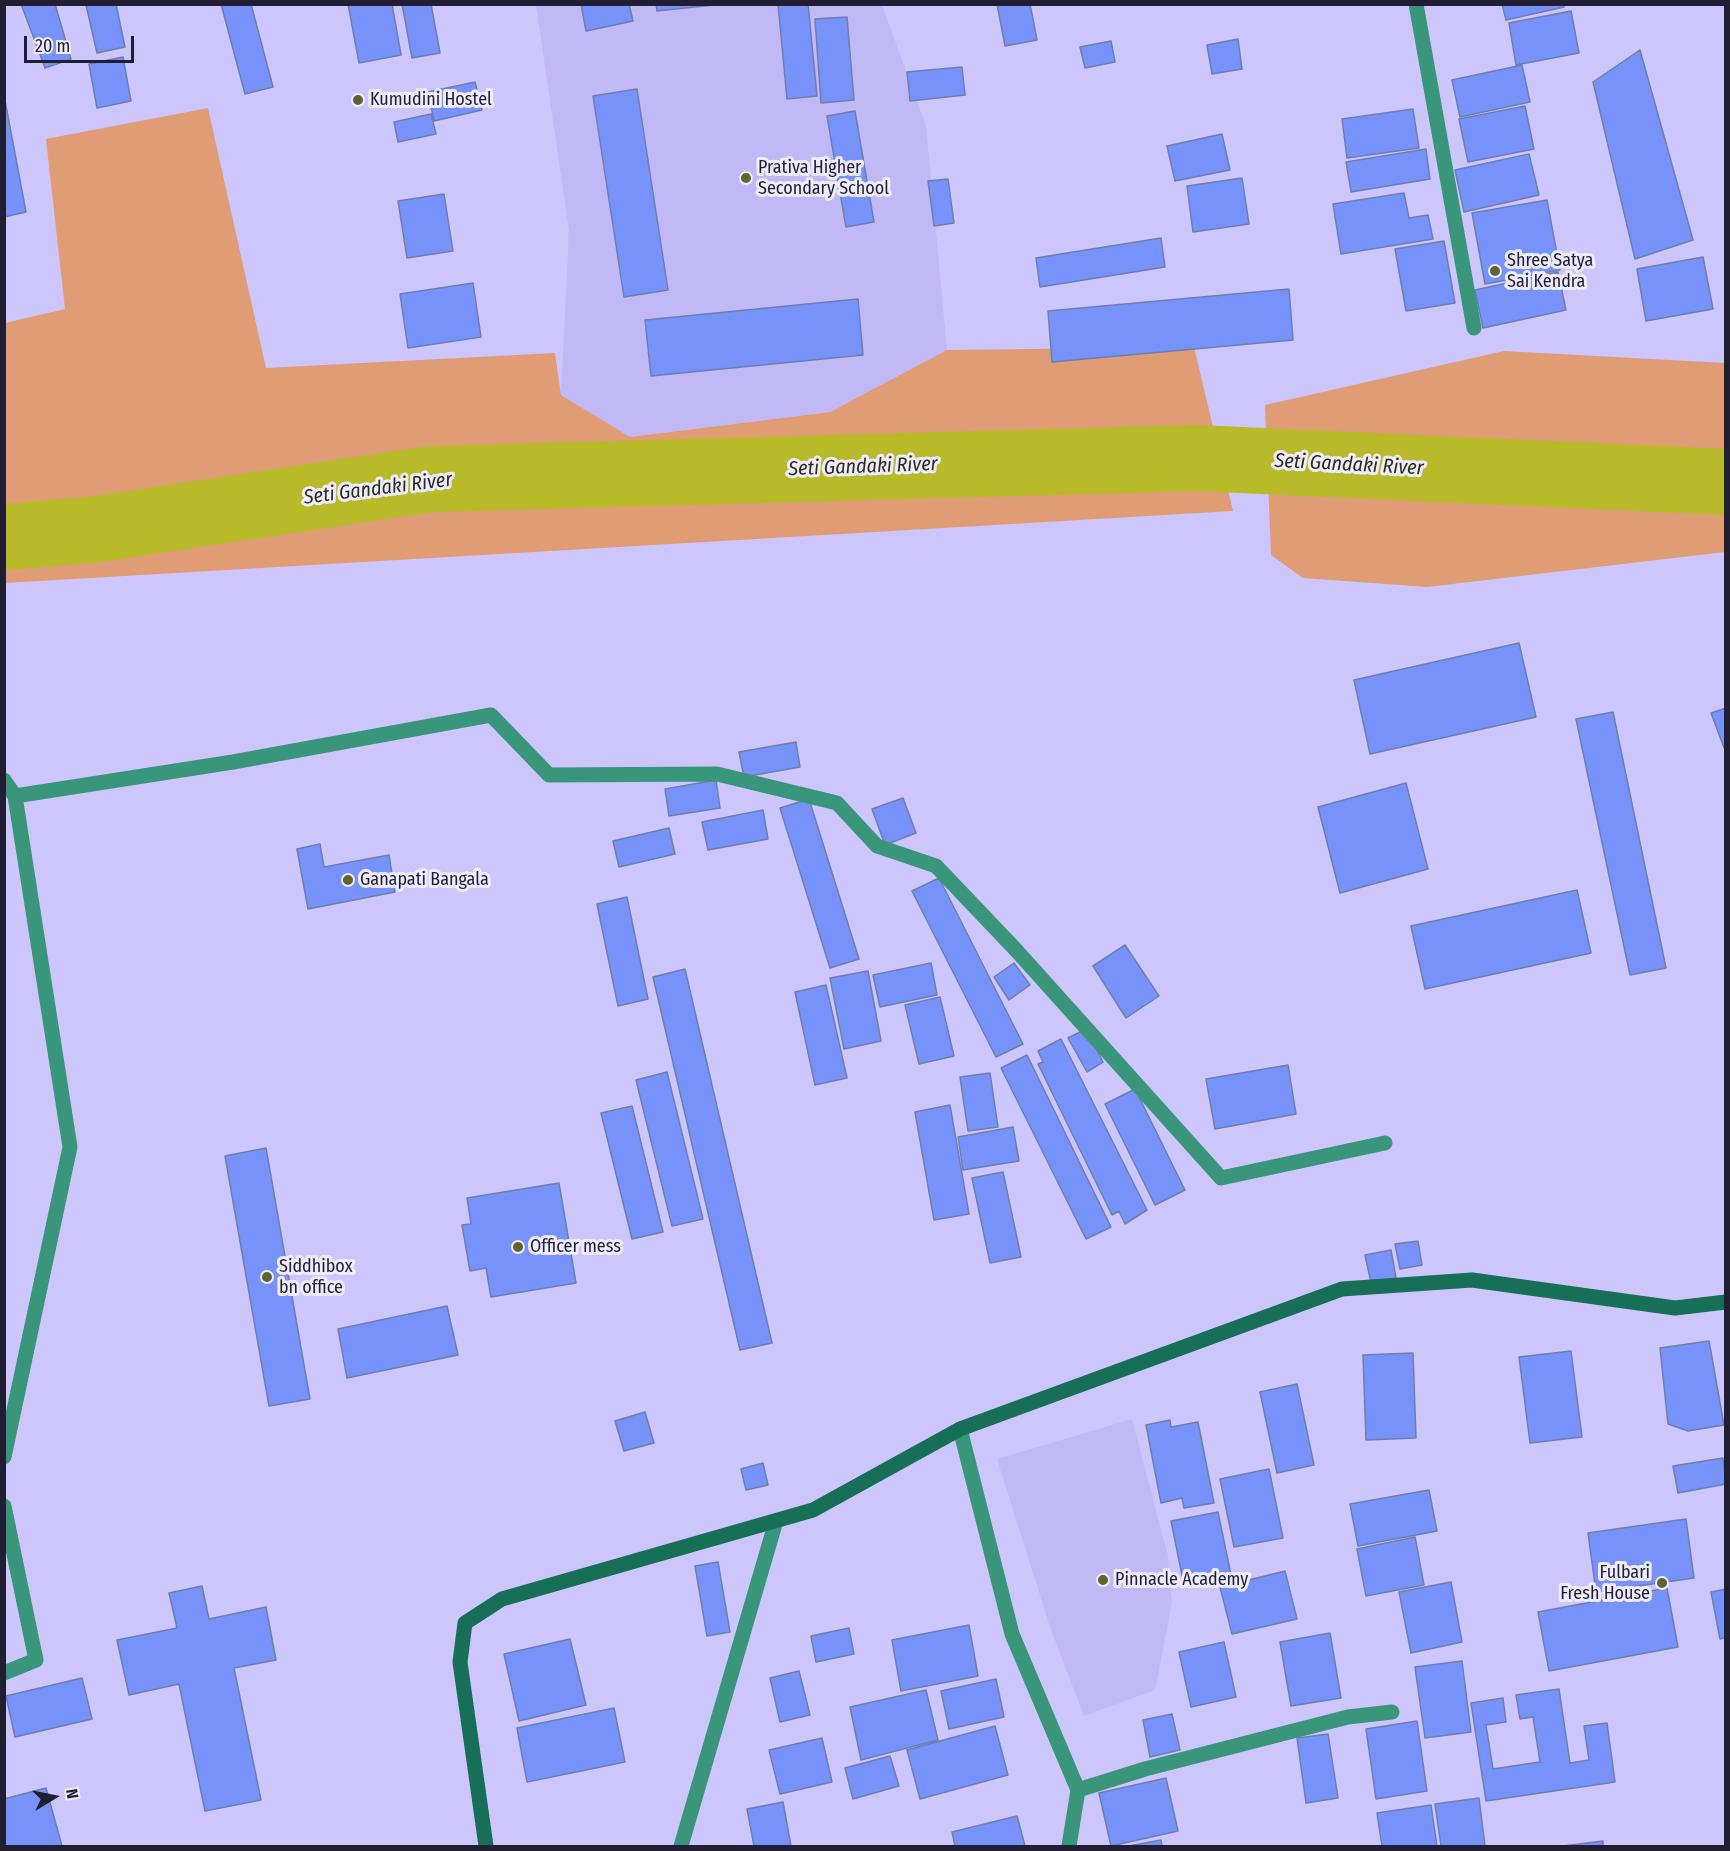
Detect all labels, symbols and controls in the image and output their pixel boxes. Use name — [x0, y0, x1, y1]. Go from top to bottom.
scale bar — [27, 24, 136, 62]
text: 20 m — [35, 35, 70, 57]
place label: Kumudini Hostel — [370, 89, 492, 111]
marker: Kumudini Hostel — [351, 93, 365, 107]
place label: Prativa Higher Secondary School — [758, 157, 889, 200]
marker: Prativa Higher Secondary School — [739, 171, 753, 185]
place label: Shree Satya Sai Kendra — [1507, 250, 1593, 292]
marker: Shree Satya Sai Kendra — [1488, 264, 1502, 278]
water label: Seti Gandaki River — [1274, 449, 1424, 481]
water label: Seti Gandaki River — [788, 452, 938, 482]
water label: Seti Gandaki River — [302, 468, 454, 510]
place label: Ganapati Bangala — [360, 869, 489, 891]
marker: Ganapati Bangala — [341, 873, 355, 887]
place label: Officer mess — [530, 1236, 621, 1258]
marker: Officer mess — [511, 1240, 525, 1254]
place label: Siddhibox bn office — [279, 1256, 353, 1298]
marker: Siddhibox bn office — [260, 1270, 274, 1284]
place label: Fulbari Fresh House — [1560, 1562, 1650, 1604]
place label: Pinnacle Academy — [1115, 1569, 1248, 1591]
marker: Pinnacle Academy — [1096, 1573, 1110, 1587]
marker: Fulbari Fresh House — [1655, 1576, 1669, 1590]
north arrow — [24, 1767, 84, 1827]
text: N — [62, 1787, 82, 1800]

